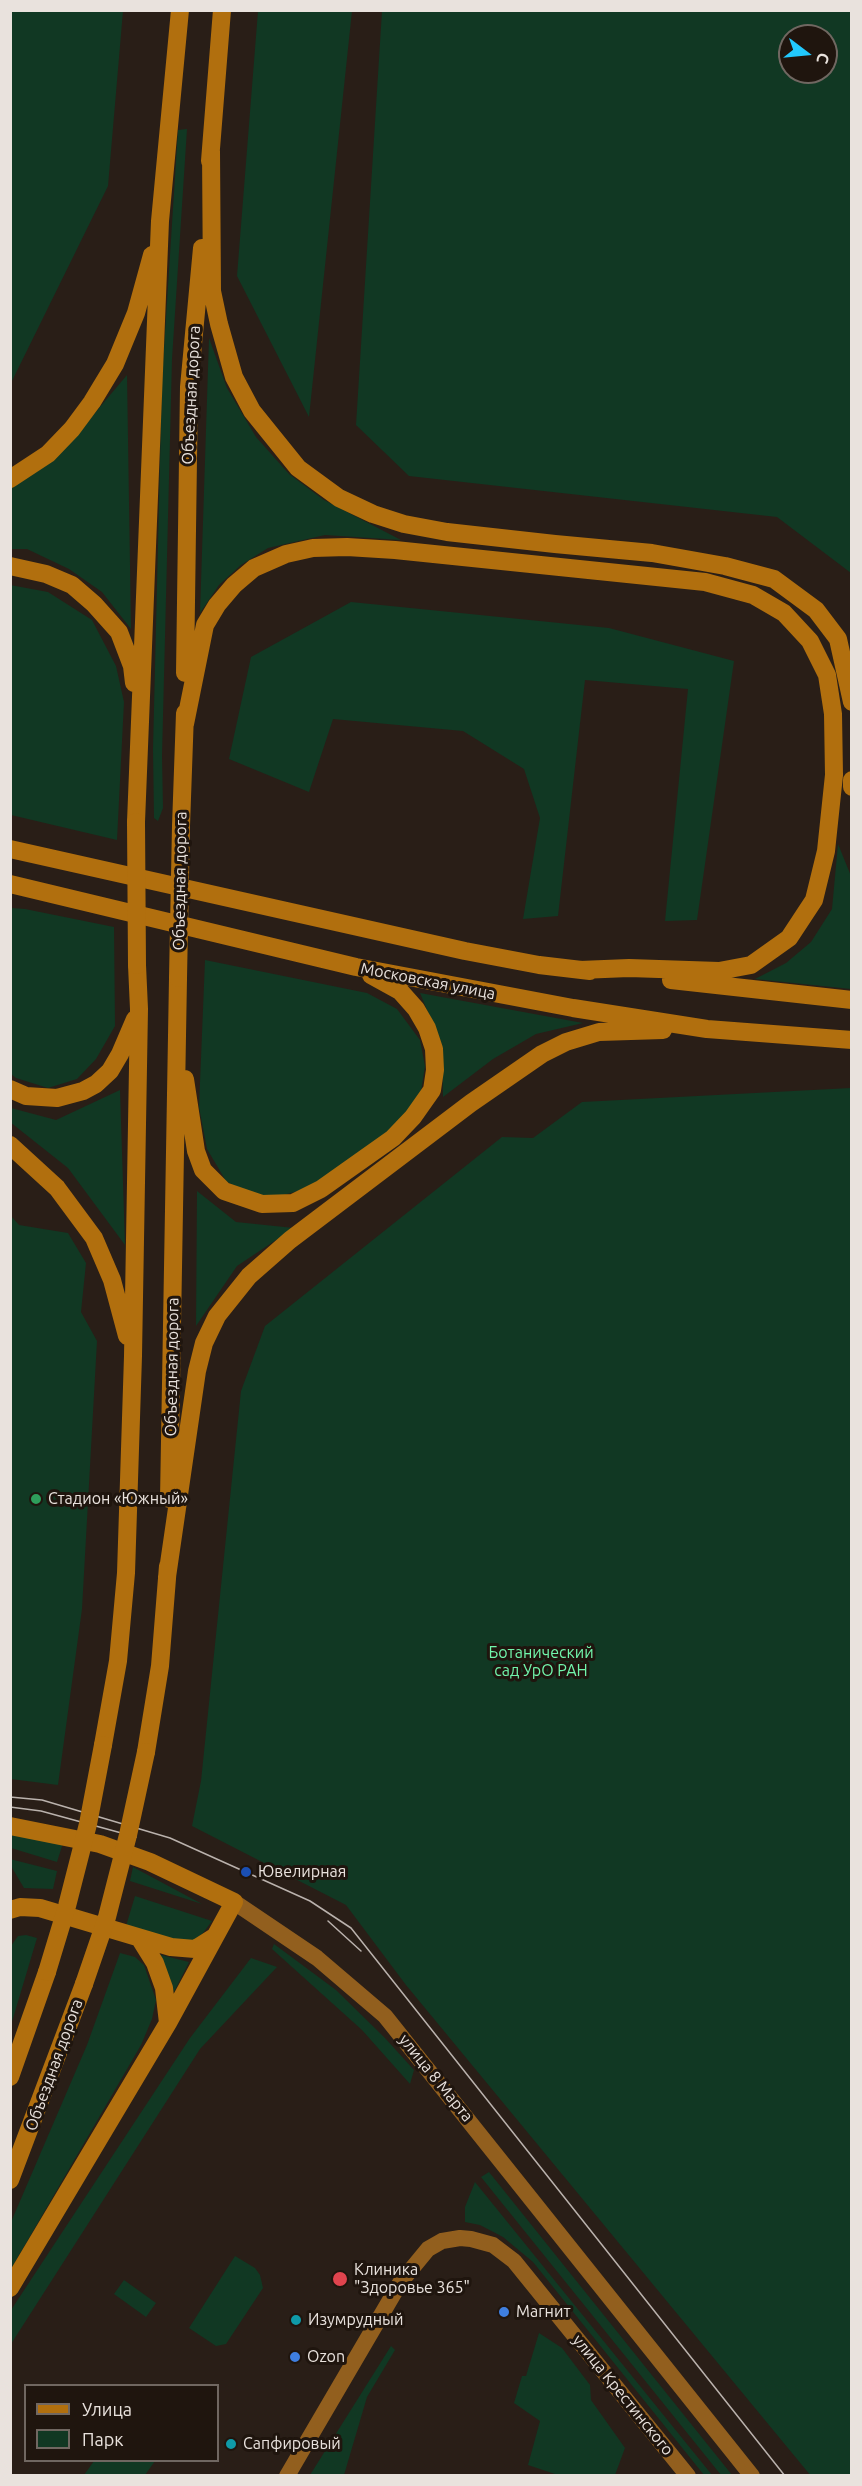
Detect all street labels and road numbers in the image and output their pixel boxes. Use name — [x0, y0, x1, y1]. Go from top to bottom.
street label: Объездная дорога — [178, 325, 204, 465]
street label: Объездная дорога — [169, 811, 191, 951]
street label: Московская улица — [359, 959, 497, 1003]
street label: Объездная дорога — [161, 1297, 183, 1437]
street label: Объездная дорога — [21, 1996, 87, 2134]
street label: улица 8 Марта — [395, 2030, 477, 2126]
street label: улица Крестинского — [569, 2331, 677, 2459]

